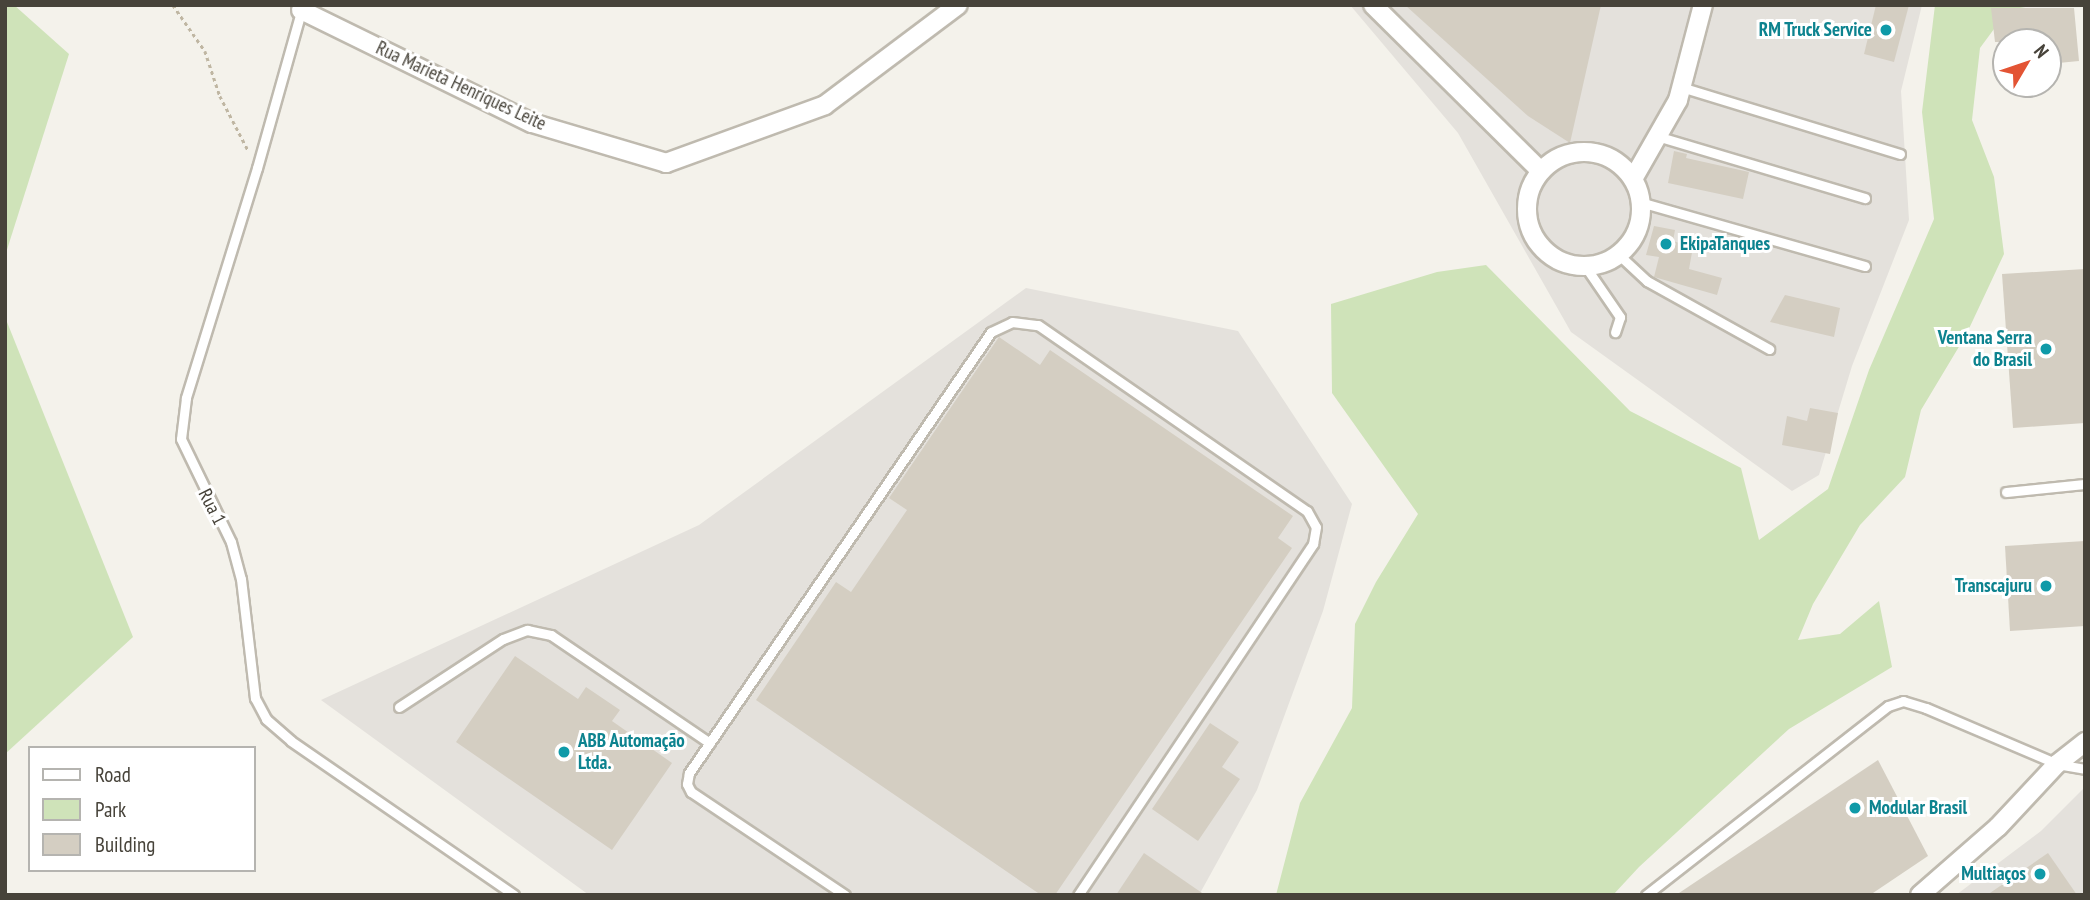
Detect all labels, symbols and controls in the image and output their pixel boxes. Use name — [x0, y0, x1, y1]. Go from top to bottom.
place label: RM Truck Service — [1758, 19, 1872, 41]
marker: RM Truck Service — [1878, 22, 1894, 38]
north arrow — [1992, 28, 2062, 98]
street label: Rua Marieta Henriques Leite — [372, 37, 550, 135]
text: N — [2029, 39, 2054, 63]
place label: EkipaTanques — [1680, 233, 1770, 255]
marker: EkipaTanques — [1658, 236, 1674, 252]
place label: Ventana Serra do Brasil — [1938, 327, 2032, 371]
marker: Ventana Serra do Brasil — [2038, 341, 2054, 357]
street label: Rua 1 — [193, 485, 231, 529]
place label: Transcajuru — [1955, 575, 2032, 597]
marker: Transcajuru — [2038, 578, 2054, 594]
place label: ABB Automação Ltda. — [578, 730, 685, 774]
marker: ABB Automação Ltda. — [556, 744, 572, 760]
legend — [28, 746, 256, 872]
text: Road — [95, 761, 131, 788]
text: Park — [95, 796, 126, 823]
place label: Modular Brasil — [1869, 797, 1967, 819]
marker: Modular Brasil — [1847, 800, 1863, 816]
text: Building — [95, 831, 155, 858]
place label: Multiaços — [1961, 863, 2026, 885]
marker: Multiaços — [2032, 866, 2048, 882]

